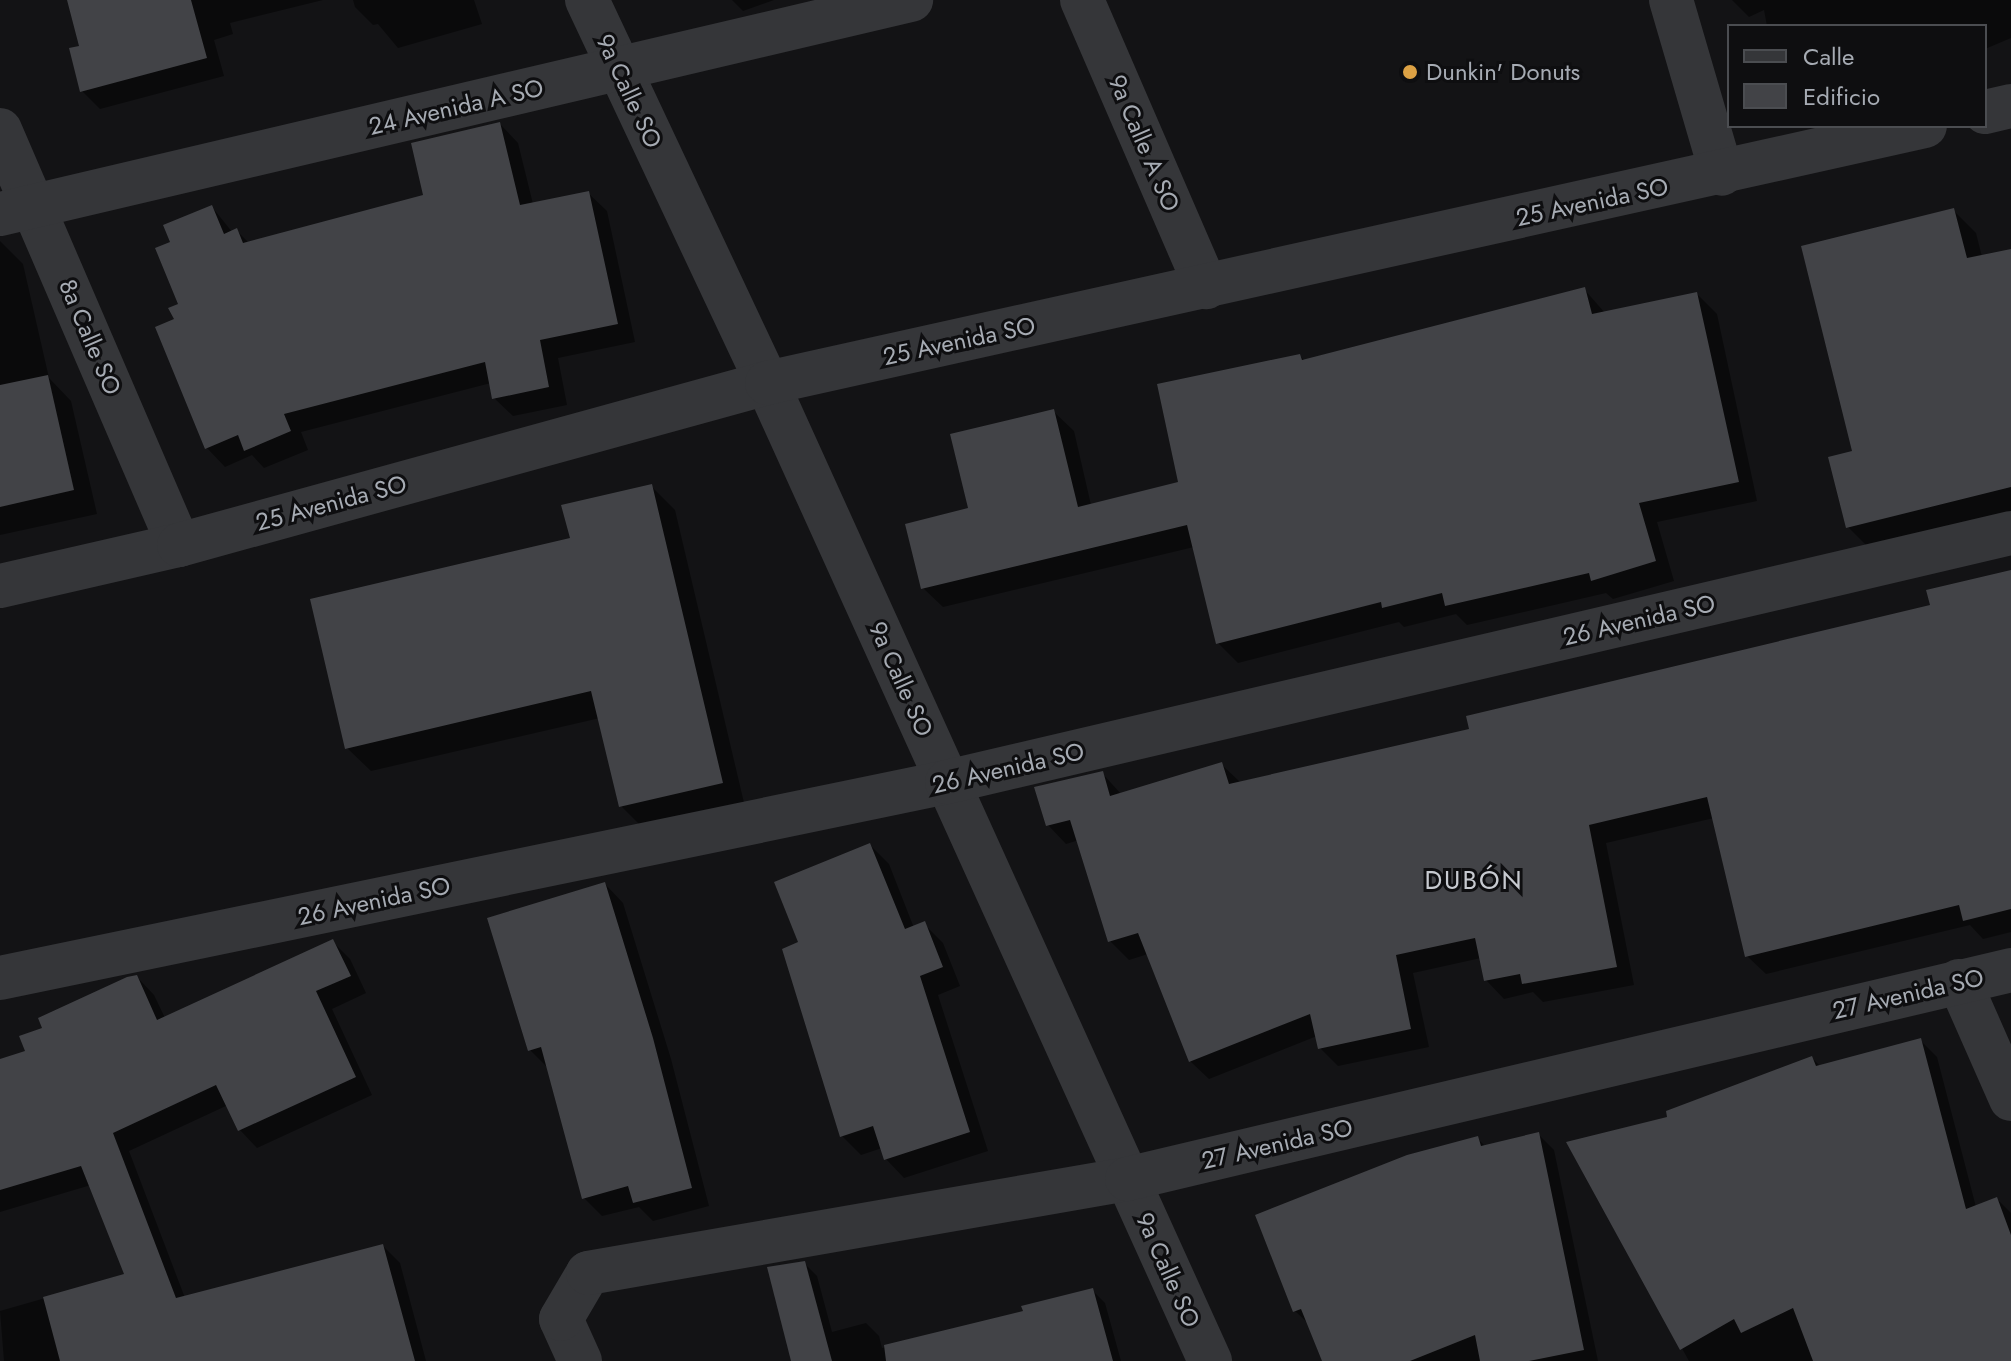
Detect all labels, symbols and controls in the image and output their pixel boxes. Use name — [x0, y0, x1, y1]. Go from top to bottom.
legend — [1727, 24, 1987, 128]
street label: 9a Calle SO — [590, 29, 668, 153]
text: Calle — [1803, 39, 1854, 74]
place label: Dunkin' Donuts — [1426, 58, 1580, 86]
marker: Dunkin' Donuts — [1401, 63, 1419, 81]
street label: 9a Calle A SO — [1102, 70, 1186, 216]
street label: 24 Avenida A SO — [366, 73, 546, 141]
text: Edificio — [1803, 79, 1880, 114]
street label: 25 Avenida SO — [1513, 172, 1671, 232]
street label: 8a Calle SO — [53, 275, 127, 399]
street label: 25 Avenida SO — [880, 311, 1038, 371]
street label: 25 Avenida SO — [252, 469, 410, 537]
street label: 26 Avenida SO — [1560, 589, 1718, 651]
street label: 9a Calle SO — [863, 617, 939, 741]
street label: 26 Avenida SO — [929, 737, 1087, 799]
district label: DUBÓN — [1424, 865, 1524, 897]
street label: 26 Avenida SO — [295, 871, 453, 931]
street label: 27 Avenida SO — [1830, 963, 1986, 1025]
street label: 27 Avenida SO — [1199, 1113, 1355, 1175]
street label: 9a Calle SO — [1130, 1208, 1206, 1332]

